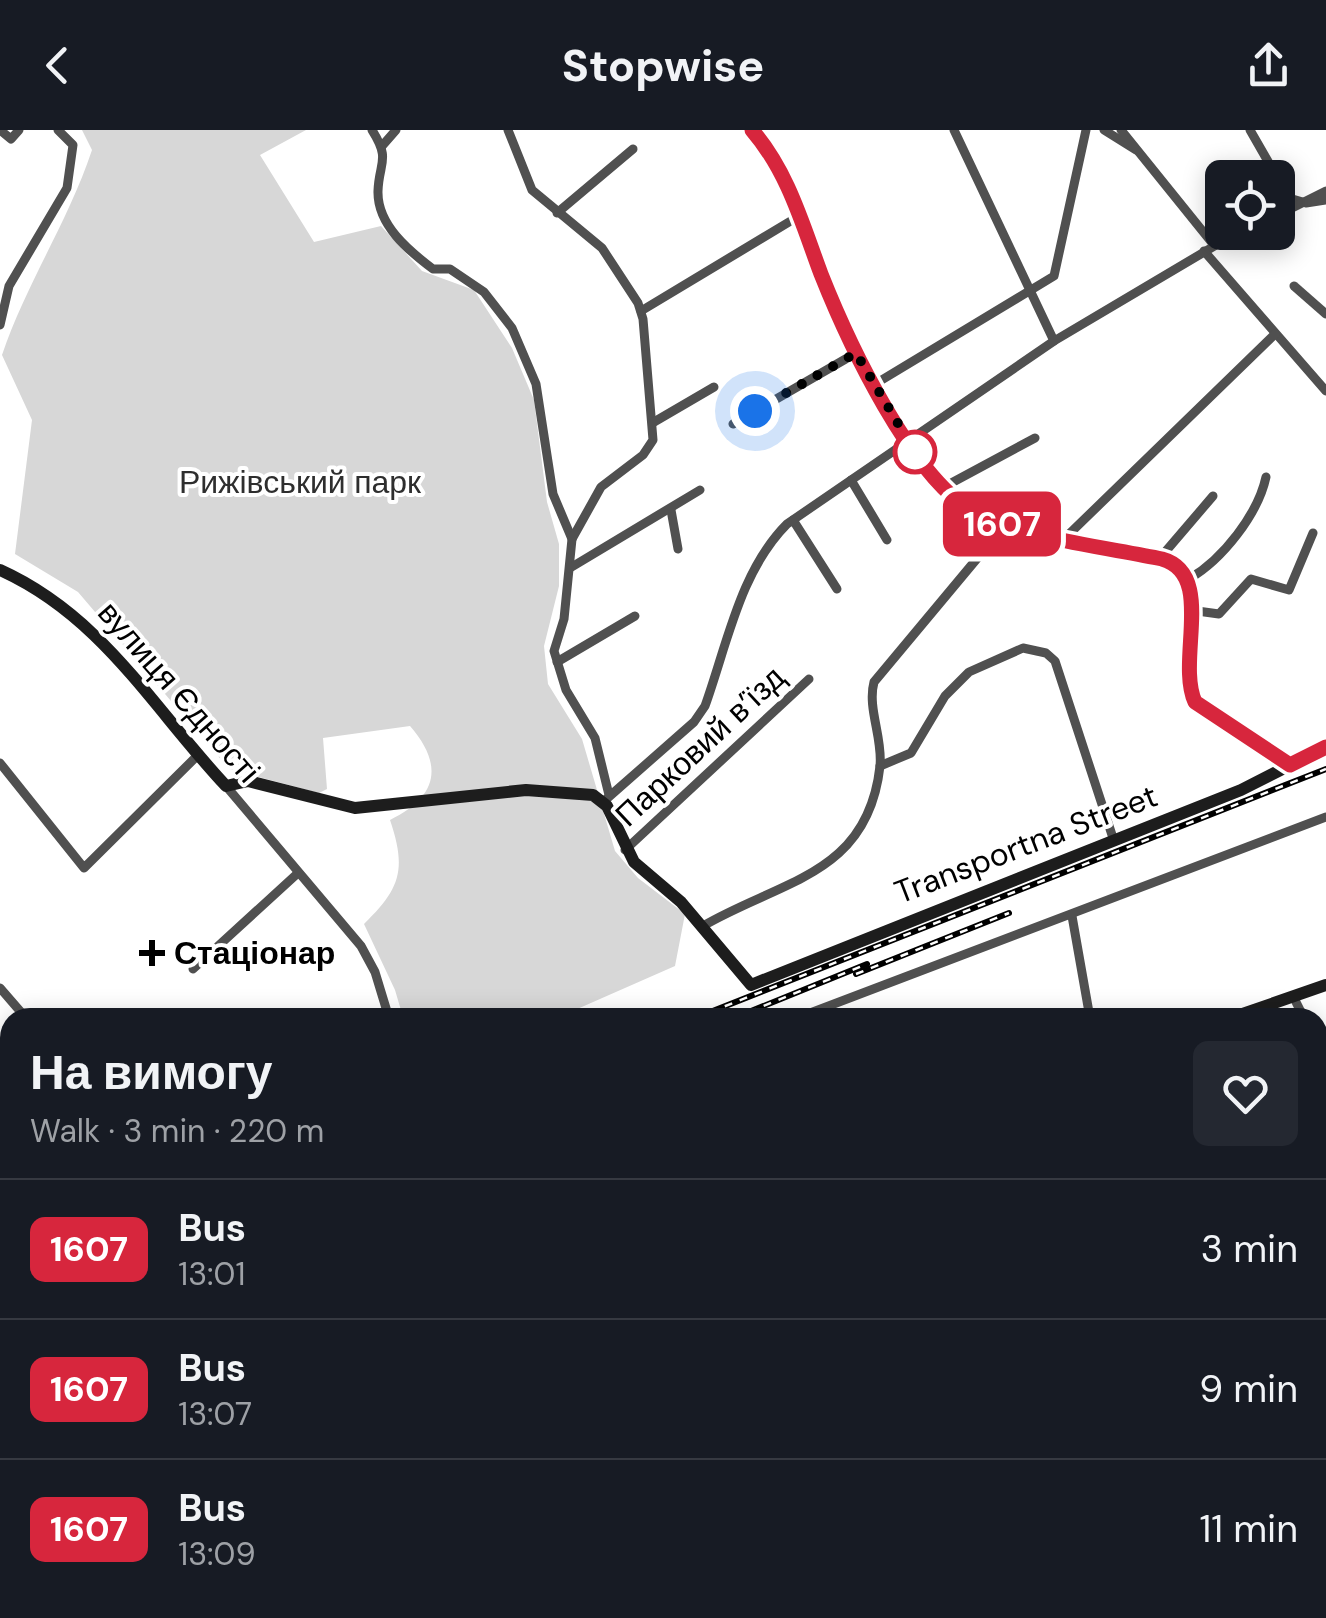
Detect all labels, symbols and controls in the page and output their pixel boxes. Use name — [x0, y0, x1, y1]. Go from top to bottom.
text: Stopwise — [562, 36, 764, 95]
icon: back — [30, 38, 85, 93]
icon: share — [1241, 38, 1296, 93]
map controls — [1205, 160, 1295, 250]
button: locate — [1205, 160, 1295, 250]
your location — [730, 386, 780, 436]
unlabelled marker — [894, 431, 936, 473]
park label: Рижівський парк — [179, 461, 422, 503]
line badge: 1607 — [932, 492, 1072, 556]
text: 1607 — [963, 501, 1041, 547]
street label: вулиця Єдності — [89, 592, 269, 792]
street label: Парковий в’їзд — [606, 656, 794, 835]
street label: Transportna Street — [889, 775, 1163, 913]
place label: Стаціонар — [174, 932, 335, 974]
marker: Стаціонар — [139, 940, 165, 966]
text: На вимогу — [30, 1041, 273, 1104]
button: heart — [1193, 1041, 1298, 1146]
text: Walk · 3 min · 220 m — [30, 1110, 324, 1152]
text: Bus — [178, 1203, 246, 1253]
text: 3 min — [1201, 1224, 1298, 1274]
text: 1607 — [50, 1226, 128, 1272]
text: 13:01 — [178, 1253, 245, 1295]
text: Bus — [178, 1343, 246, 1393]
text: 9 min — [1199, 1364, 1298, 1414]
text: 1607 — [50, 1366, 128, 1412]
text: 13:07 — [178, 1393, 252, 1435]
text: Bus — [178, 1483, 246, 1533]
text: 11 min — [1199, 1504, 1298, 1554]
text: 1607 — [50, 1506, 128, 1552]
text: 13:09 — [178, 1533, 256, 1575]

